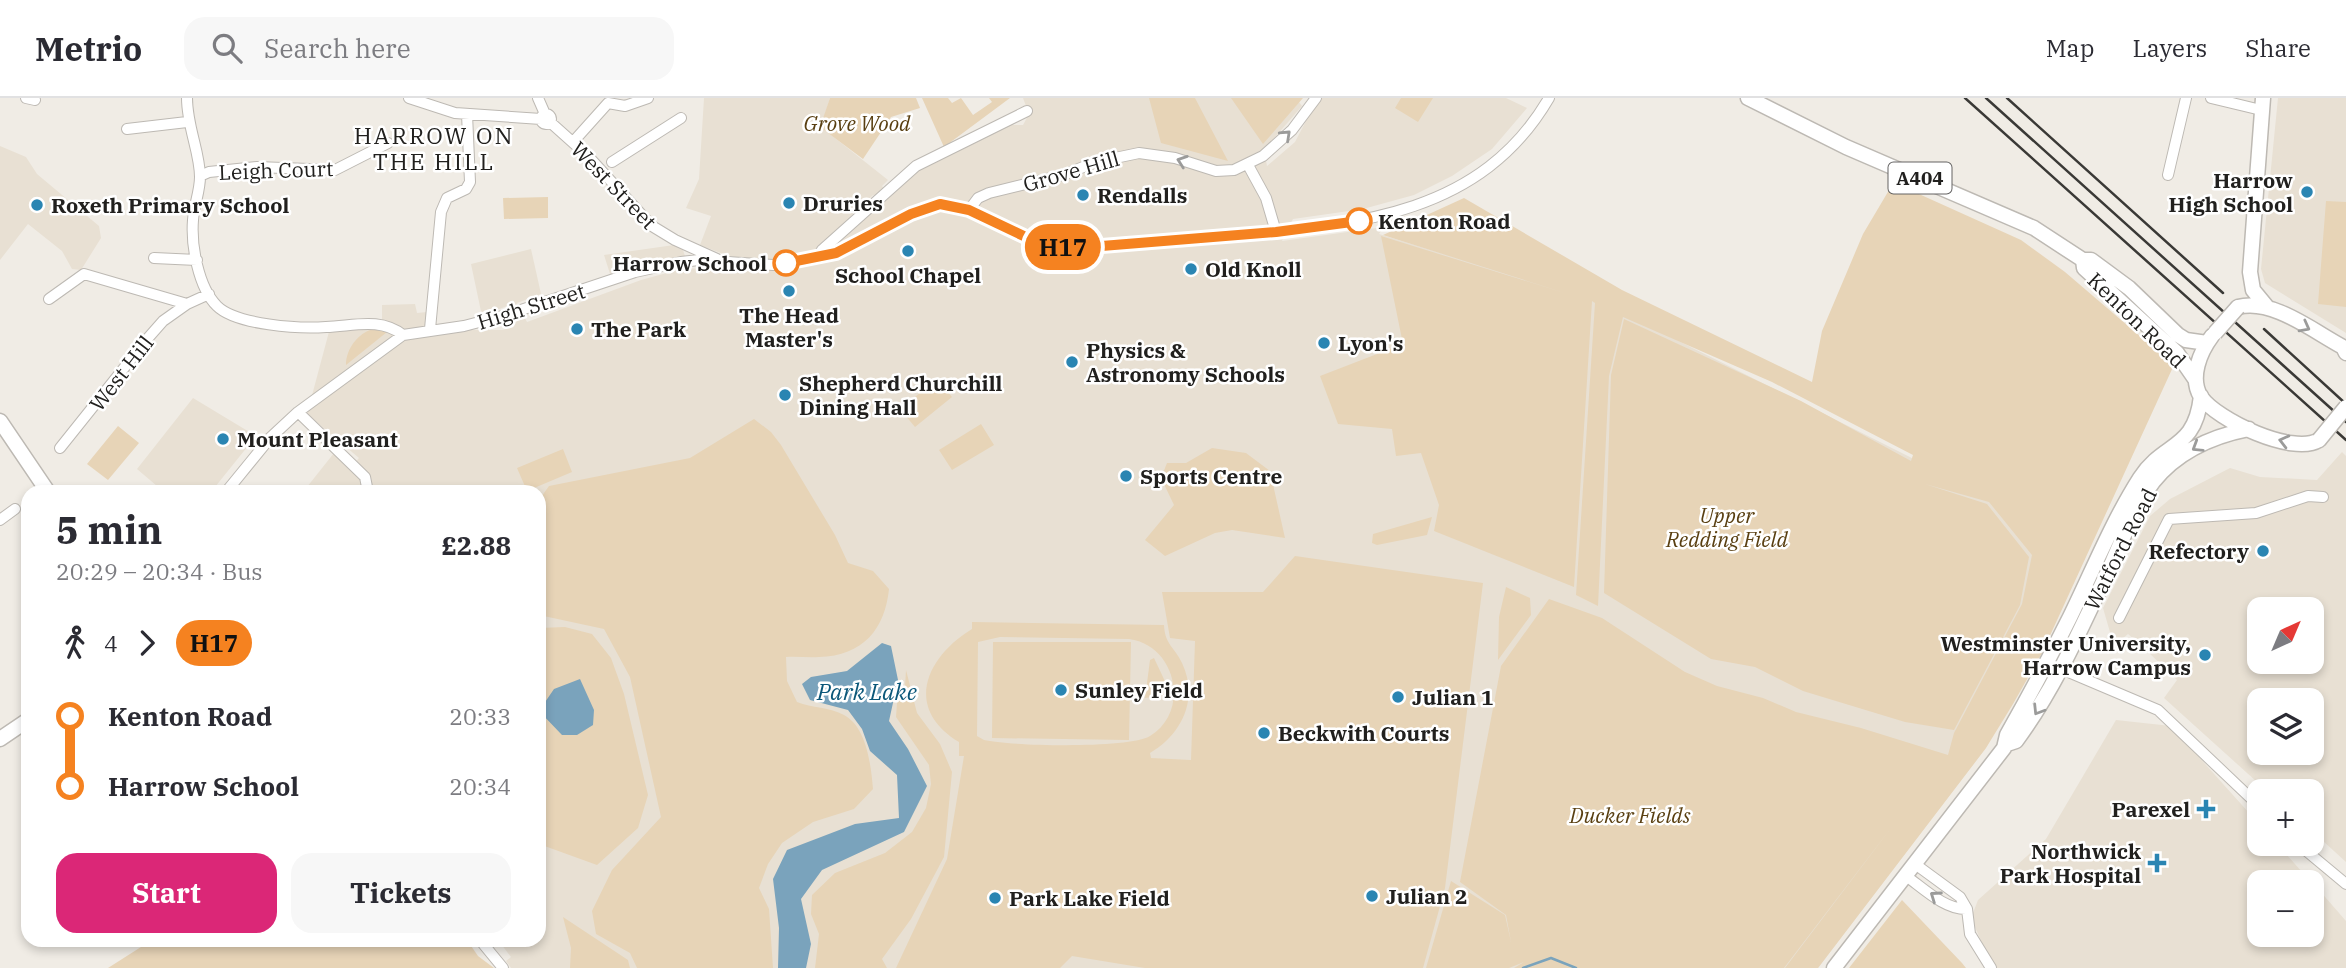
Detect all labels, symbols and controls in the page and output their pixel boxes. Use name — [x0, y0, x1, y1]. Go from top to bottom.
search box — [184, 17, 674, 80]
text: Metrio — [35, 27, 142, 70]
icon: search — [208, 29, 246, 67]
text: Search here — [264, 31, 411, 65]
text: Map — [2046, 32, 2094, 64]
text: Layers — [2132, 32, 2207, 64]
text: Share — [2245, 32, 2311, 64]
park label: Grove Wood — [804, 109, 911, 137]
district label: HARROW ON THE HILL — [354, 120, 514, 176]
one-way arrow — [1278, 131, 1291, 144]
street label: West Street — [565, 135, 663, 235]
street label: Grove Hill — [1020, 144, 1122, 198]
street label: Leigh Court — [218, 154, 334, 186]
one-way arrow — [1176, 155, 1189, 169]
road number: A404 — [1888, 162, 1952, 194]
place label: Harrow High School — [2169, 166, 2293, 218]
place label: Rendalls — [1097, 181, 1187, 209]
marker: Harrow High School — [2299, 184, 2315, 200]
marker: Rendalls — [1075, 187, 1091, 203]
place label: Druries — [803, 189, 883, 217]
place label: Roxeth Primary School — [51, 191, 290, 219]
marker: Druries — [781, 195, 797, 211]
marker: Roxeth Primary School — [29, 197, 45, 213]
place label: Kenton Road — [1378, 207, 1511, 235]
marker: Kenton Road — [1346, 208, 1372, 234]
line badge: H17 — [1023, 224, 1103, 270]
text: H17 — [1039, 231, 1087, 263]
marker: School Chapel — [900, 243, 916, 259]
place label: Harrow School — [613, 249, 767, 277]
marker: Harrow School — [773, 250, 799, 276]
place label: Old Knoll — [1205, 255, 1302, 283]
place label: School Chapel — [835, 261, 981, 289]
marker: Old Knoll — [1183, 261, 1199, 277]
street label: Kenton Road — [2082, 266, 2192, 374]
street label: High Street — [474, 276, 588, 336]
marker: The Head Master's — [781, 283, 797, 299]
place label: The Head Master's — [739, 301, 839, 353]
place label: The Park — [591, 315, 686, 343]
one-way arrow — [2298, 319, 2310, 332]
marker: The Park — [569, 321, 585, 337]
street label: West Hill — [83, 329, 159, 417]
place label: Lyon's — [1338, 329, 1403, 357]
marker: Lyon's — [1316, 335, 1332, 351]
place label: Physics & Astronomy Schools — [1086, 336, 1285, 388]
marker: Physics & Astronomy Schools — [1064, 354, 1080, 370]
place label: Shepherd Churchill Dining Hall — [799, 369, 1002, 421]
marker: Shepherd Churchill Dining Hall — [777, 387, 793, 403]
place label: Mount Pleasant — [237, 425, 398, 453]
marker: Mount Pleasant — [215, 431, 231, 447]
one-way arrow — [2278, 435, 2290, 449]
one-way arrow — [2192, 438, 2205, 451]
place label: Sports Centre — [1140, 462, 1282, 490]
marker: Sports Centre — [1118, 468, 1134, 484]
street label: Watford Road — [2077, 483, 2163, 615]
park label: Upper Redding Field — [1665, 501, 1789, 553]
text: 5 min — [56, 505, 162, 554]
text: £2.88 — [441, 528, 511, 562]
place label: Refectory — [2149, 537, 2249, 565]
marker: Refectory — [2255, 543, 2271, 559]
text: 20:29 – 20:34 · Bus — [56, 556, 263, 586]
north arrow — [2247, 597, 2324, 674]
map controls — [2247, 597, 2324, 947]
icon: walk — [56, 624, 94, 662]
icon: forward — [128, 624, 166, 662]
text: H17 — [190, 627, 238, 659]
text: 4 — [104, 628, 118, 658]
place label: Westminster University, Harrow Campus — [1940, 629, 2191, 681]
marker: Westminster University, Harrow Campus — [2197, 647, 2213, 663]
water label: Park Lake — [816, 676, 917, 706]
place label: Sunley Field — [1075, 676, 1203, 704]
marker: Sunley Field — [1053, 682, 1069, 698]
place label: Julian 1 — [1412, 683, 1494, 711]
button: layers — [2247, 688, 2324, 765]
marker: Julian 1 — [1390, 689, 1406, 705]
text: Kenton Road — [108, 699, 272, 733]
text: 20:33 — [449, 701, 511, 731]
one-way arrow — [2033, 702, 2046, 715]
place label: Beckwith Courts — [1278, 719, 1449, 747]
marker: Beckwith Courts — [1256, 725, 1272, 741]
text: Harrow School — [108, 769, 299, 803]
text: 20:34 — [449, 771, 511, 801]
button: + — [2247, 779, 2324, 856]
place label: Parexel — [2111, 795, 2190, 823]
marker: Parexel — [2196, 799, 2216, 819]
park label: Ducker Fields — [1568, 801, 1691, 829]
place label: Northwick Park Hospital — [2000, 837, 2141, 889]
button: Start — [56, 853, 277, 933]
button: Tickets — [291, 853, 511, 933]
marker: Northwick Park Hospital — [2147, 853, 2167, 873]
button: − — [2247, 870, 2324, 947]
place label: Julian 2 — [1386, 882, 1468, 910]
place label: Park Lake Field — [1009, 884, 1170, 912]
marker: Julian 2 — [1364, 888, 1380, 904]
marker: Park Lake Field — [987, 890, 1003, 906]
one-way arrow — [1930, 892, 1943, 904]

